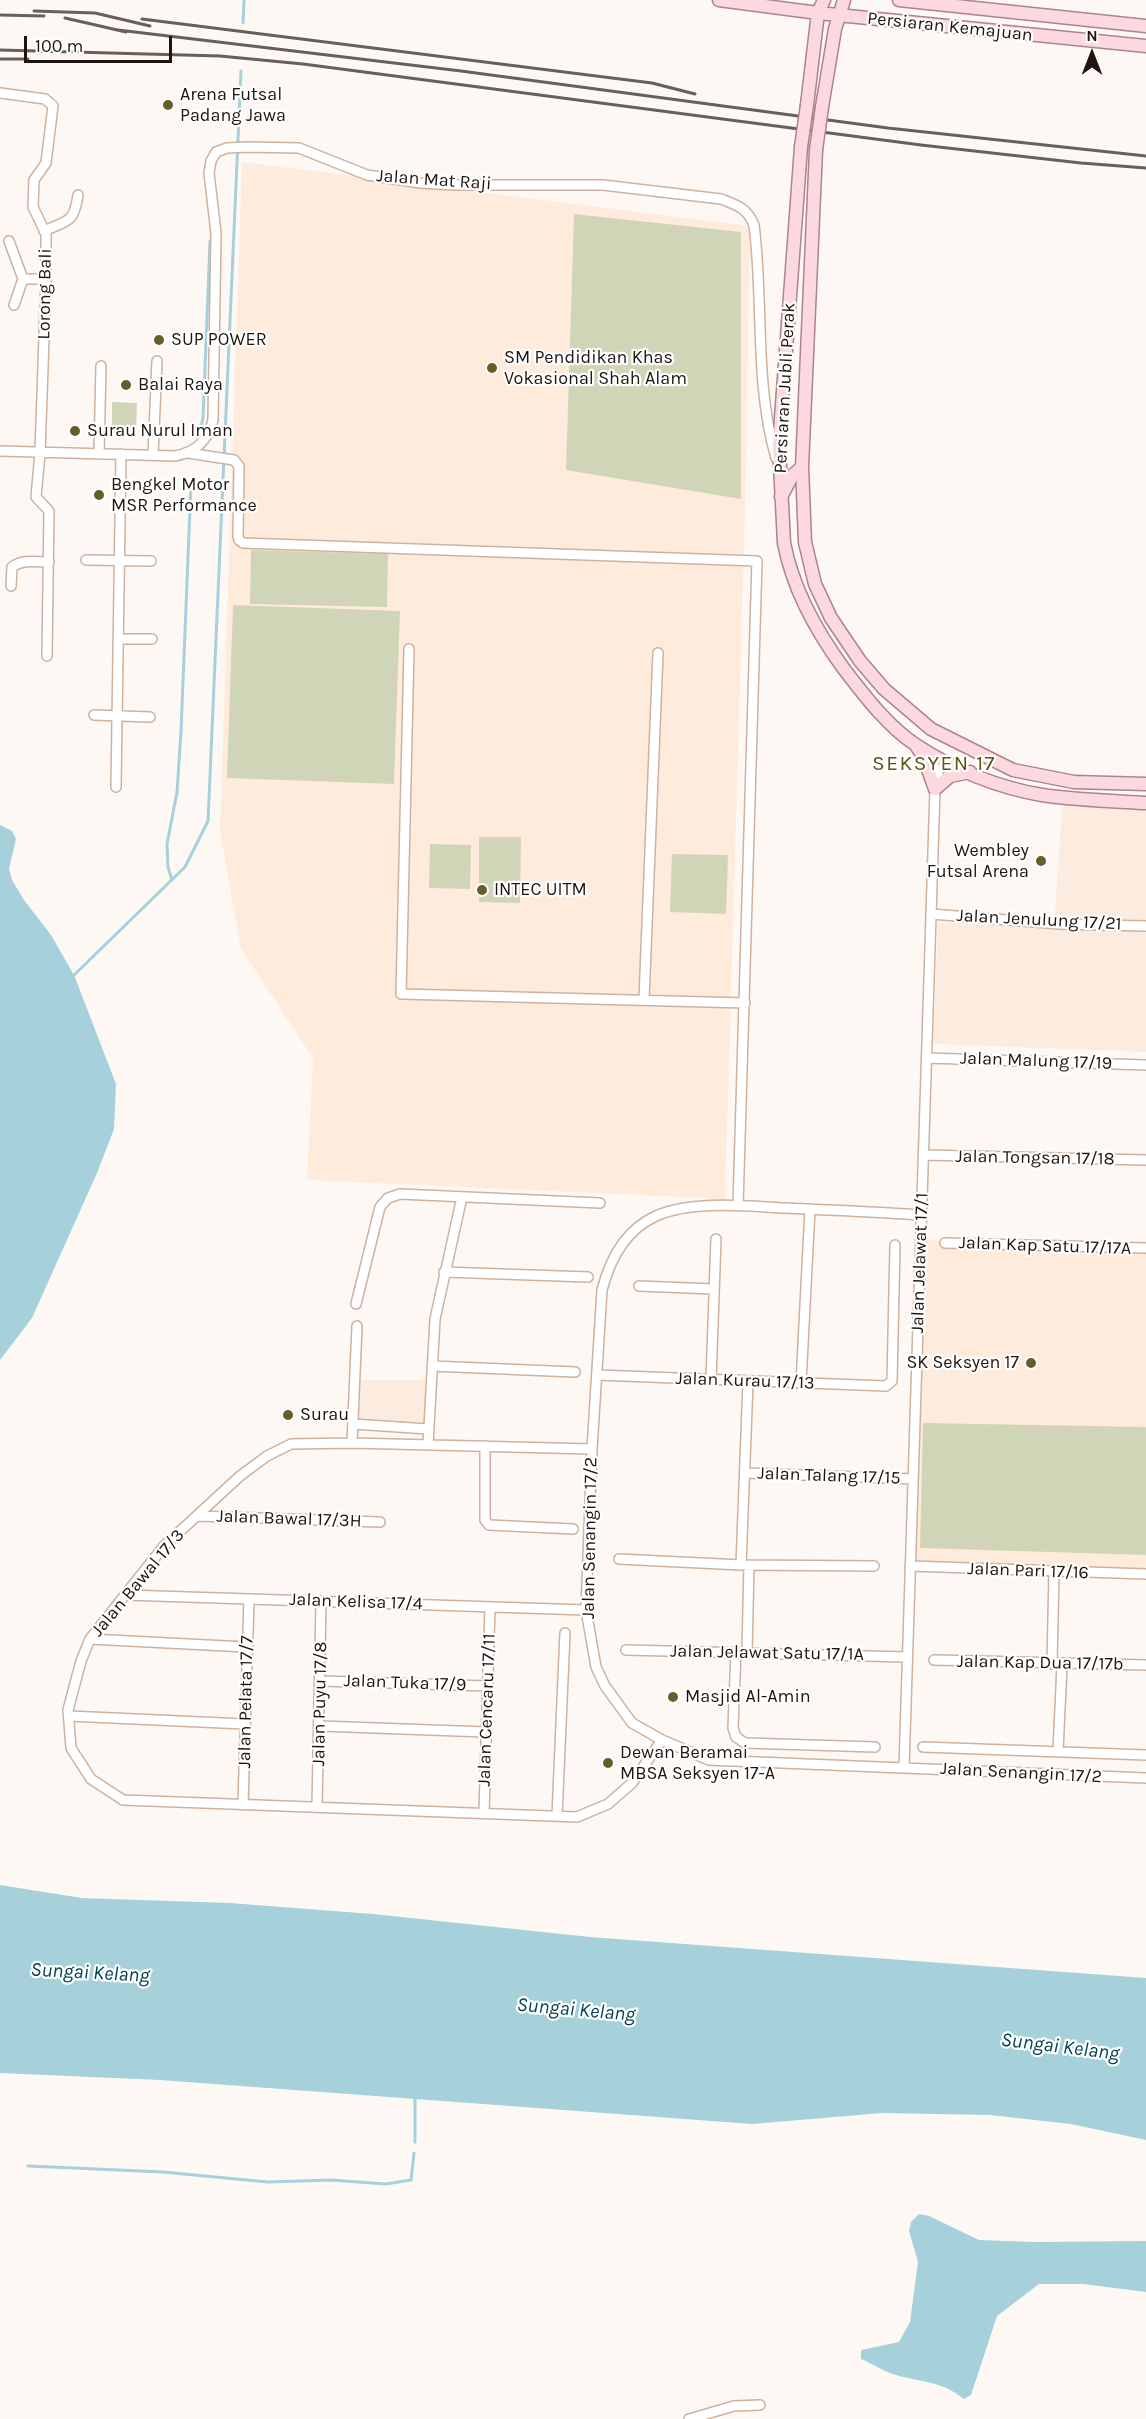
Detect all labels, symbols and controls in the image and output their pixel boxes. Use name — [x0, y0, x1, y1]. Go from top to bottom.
street label: Persiaran Kemajuan — [866, 8, 1034, 46]
scale bar — [27, 24, 176, 62]
north arrow — [1062, 24, 1122, 84]
text: N — [1086, 26, 1098, 45]
text: 100 m — [35, 35, 83, 57]
place label: Arena Futsal Padang Jawa — [180, 84, 286, 127]
marker: Arena Futsal Padang Jawa — [161, 98, 175, 112]
street label: Jalan Mat Raji — [376, 165, 492, 195]
street label: Lorong Bali — [33, 248, 57, 340]
street label: Persiaran Jubli Perak — [770, 302, 800, 474]
place label: SUP POWER — [171, 329, 267, 351]
marker: SUP POWER — [152, 333, 166, 347]
place label: SM Pendidikan Khas Vokasional Shah Alam — [504, 347, 687, 389]
marker: SM Pendidikan Khas Vokasional Shah Alam — [485, 361, 499, 375]
place label: Balai Raya — [138, 374, 223, 396]
marker: Balai Raya — [119, 378, 133, 392]
place label: Surau Nurul Iman — [87, 420, 233, 442]
marker: Surau Nurul Iman — [68, 424, 82, 438]
place label: Bengkel Motor MSR Performance — [111, 474, 257, 516]
marker: Bengkel Motor MSR Performance — [92, 488, 106, 502]
district label: SEKSYEN 17 — [872, 751, 996, 777]
place label: Wembley Futsal Arena — [927, 840, 1029, 882]
marker: Wembley Futsal Arena — [1034, 854, 1048, 868]
place label: INTEC UITM — [494, 879, 587, 901]
marker: INTEC UITM — [475, 883, 489, 897]
street label: Jalan Jenulung 17/21 — [956, 905, 1122, 935]
street label: Jalan Malung 17/19 — [960, 1048, 1112, 1074]
street label: Jalan Tongsan 17/18 — [955, 1146, 1115, 1170]
street label: Jalan Jelawat 17/1 — [907, 1192, 933, 1334]
street label: Jalan Kap Satu 17/17A — [958, 1232, 1132, 1260]
place label: SK Seksyen 17 — [906, 1352, 1019, 1374]
marker: SK Seksyen 17 — [1024, 1356, 1038, 1370]
street label: Jalan Kurau 17/13 — [675, 1368, 815, 1394]
place label: Surau — [300, 1404, 349, 1426]
marker: Surau — [281, 1408, 295, 1422]
street label: Jalan Senangin 17/2 — [578, 1457, 602, 1619]
street label: Jalan Talang 17/15 — [757, 1463, 901, 1489]
street label: Jalan Bawal 17/3H — [216, 1506, 362, 1532]
street label: Jalan Bawal 17/3 — [87, 1525, 189, 1641]
street label: Jalan Pari 17/16 — [967, 1558, 1089, 1584]
street label: Jalan Kelisa 17/4 — [289, 1589, 423, 1615]
street label: Jalan Cencaru 17/11 — [474, 1633, 500, 1787]
street label: Jalan Pelata 17/7 — [234, 1635, 258, 1769]
street label: Jalan Puyu 17/8 — [308, 1641, 332, 1767]
street label: Jalan Jelawat Satu 17/1A — [670, 1641, 864, 1665]
street label: Jalan Kap Dua 17/17b — [956, 1651, 1124, 1675]
street label: Jalan Tuka 17/9 — [343, 1670, 467, 1696]
place label: Masjid Al-Amin — [685, 1686, 811, 1708]
marker: Masjid Al-Amin — [666, 1690, 680, 1704]
place label: Dewan Beramai MBSA Seksyen 17-A — [620, 1742, 775, 1784]
marker: Dewan Beramai MBSA Seksyen 17-A — [601, 1756, 615, 1770]
street label: Jalan Senangin 17/2 — [939, 1758, 1103, 1788]
water label: Sungai Kelang — [30, 1958, 150, 1988]
water label: Sungai Kelang — [516, 1993, 636, 2027]
water label: Sungai Kelang — [1000, 2028, 1120, 2066]

